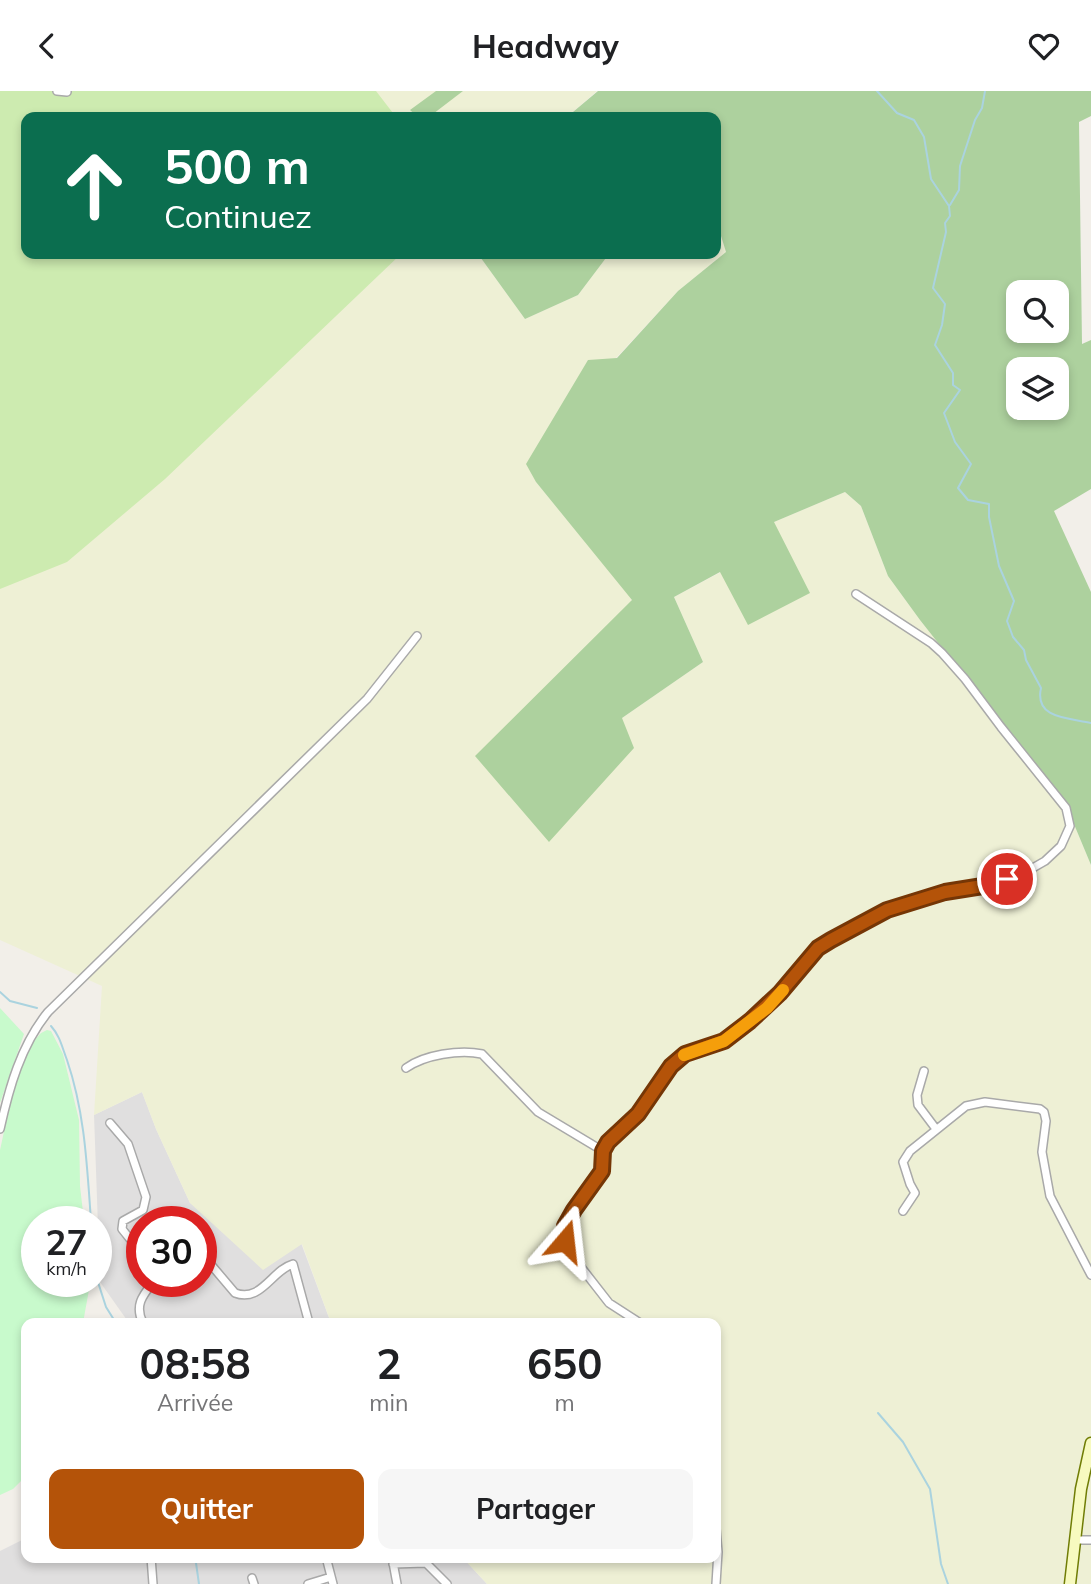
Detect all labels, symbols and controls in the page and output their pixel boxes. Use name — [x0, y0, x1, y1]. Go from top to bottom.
text: Headway — [472, 26, 619, 66]
icon: back — [28, 27, 66, 65]
icon: heart — [1025, 27, 1063, 65]
text: 500 m — [164, 135, 310, 196]
icon: ahead — [49, 140, 140, 231]
text: Continuez — [164, 196, 312, 236]
map controls — [1006, 280, 1069, 420]
button: search — [1006, 280, 1069, 343]
button: layers — [1006, 357, 1069, 420]
pin — [977, 849, 1037, 909]
icon: arrive — [988, 860, 1026, 898]
position arrow — [528, 1204, 602, 1278]
speed limit sign: 30 — [126, 1206, 217, 1297]
text: 27 — [45, 1220, 88, 1264]
text: km/h — [46, 1257, 87, 1280]
text: 08:58 — [140, 1337, 251, 1390]
text: 2 — [376, 1337, 401, 1390]
text: 650 — [527, 1337, 602, 1390]
text: Arrivée — [157, 1388, 233, 1417]
text: min — [369, 1388, 408, 1417]
text: m — [555, 1388, 575, 1417]
button: Quitter — [49, 1469, 364, 1549]
button: Partager — [378, 1469, 693, 1549]

